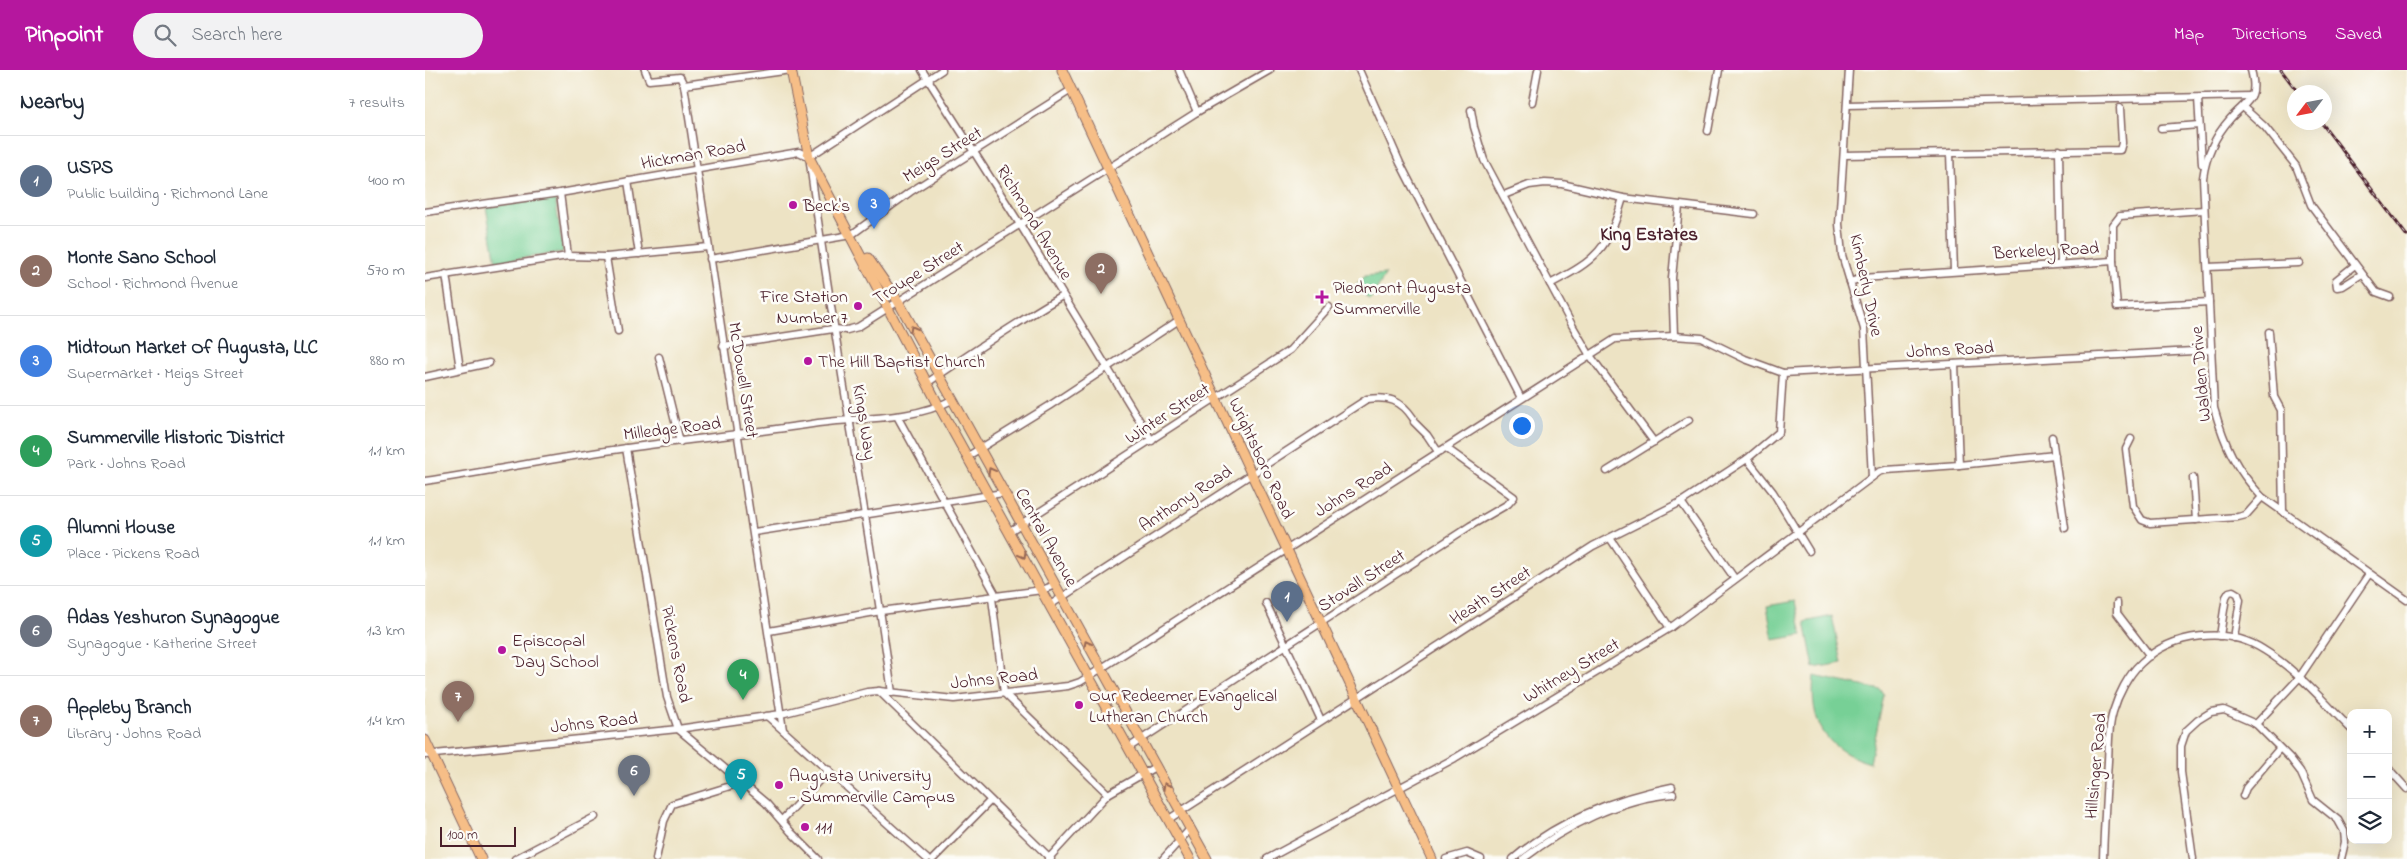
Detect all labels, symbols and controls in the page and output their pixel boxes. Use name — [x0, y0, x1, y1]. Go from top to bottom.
search box — [133, 13, 483, 58]
text: Pinpoint — [25, 18, 103, 53]
icon: search — [151, 21, 179, 49]
text: Search here — [191, 22, 282, 49]
text: Map — [2174, 22, 2204, 48]
text: Directions — [2232, 22, 2307, 48]
text: Saved — [2335, 22, 2382, 48]
north arrow — [2287, 85, 2332, 130]
text: Nearby — [20, 88, 84, 118]
text: 7 results — [349, 91, 405, 115]
street label: Meigs Street — [898, 121, 988, 191]
street label: Hickman Road — [639, 134, 748, 178]
text: USPS — [67, 155, 113, 182]
street label: Richmond Avenue — [989, 160, 1078, 286]
text: 1 — [33, 169, 39, 193]
text: 400 m — [368, 169, 405, 193]
text: Public building · Richmond Lane — [67, 182, 268, 206]
pin: 3 — [858, 188, 890, 229]
place label: Beck's — [802, 194, 850, 220]
marker: Beck's — [787, 199, 799, 211]
district label: King Estates — [1600, 222, 1698, 251]
street label: Kimberly Drive — [1841, 232, 1889, 340]
street label: Troupe Street — [868, 235, 970, 312]
street label: Berkeley Road — [1991, 236, 2100, 268]
text: Monte Sano School — [67, 245, 216, 272]
pin: 2 — [1085, 253, 1117, 294]
text: 2 — [32, 259, 40, 283]
text: 570 m — [366, 259, 405, 283]
text: School · Richmond Avenue — [67, 272, 238, 296]
place label: Piedmont Augusta Summerville — [1333, 276, 1471, 323]
place label: Fire Station Number 7 — [759, 285, 849, 332]
marker: Piedmont Augusta Summerville — [1315, 290, 1329, 304]
marker: Fire Station Number 7 — [852, 300, 864, 312]
street label: McDowell Street — [720, 320, 764, 440]
street label: Walden Drive — [2185, 324, 2219, 423]
one-way arrow — [909, 325, 919, 334]
text: Midtown Market Of Augusta, LLC — [67, 335, 318, 362]
street label: Johns Road — [1906, 336, 1995, 366]
text: 3 — [33, 349, 39, 373]
text: 880 m — [370, 349, 405, 373]
place label: The Hill Baptist Church — [818, 350, 985, 376]
marker: The Hill Baptist Church — [802, 355, 814, 367]
text: Supermarket · Meigs Street — [67, 362, 244, 386]
street label: Winter Street — [1121, 377, 1216, 452]
street label: Kings Way — [843, 383, 882, 462]
street label: Wrightsboro Road — [1220, 394, 1300, 524]
street label: Milledge Road — [622, 411, 723, 450]
your location — [1509, 413, 1535, 439]
text: Summerville Historic District — [67, 425, 285, 452]
text: 4 — [33, 439, 39, 463]
text: 1.1 km — [368, 439, 405, 463]
text: Park · Johns Road — [67, 452, 185, 476]
street label: Johns Road — [1310, 456, 1398, 525]
street label: Anthony Road — [1134, 460, 1238, 540]
one-way arrow — [988, 467, 998, 476]
street label: Central Avenue — [1007, 484, 1084, 593]
text: Alumni House — [67, 515, 175, 542]
text: 5 — [31, 529, 41, 553]
text: 1.1 km — [368, 529, 405, 553]
text: Place · Pickens Road — [67, 542, 200, 566]
street label: Stovall Street — [1313, 544, 1411, 620]
one-way arrow — [1017, 550, 1027, 559]
street label: Heath Street — [1445, 561, 1537, 633]
pin: 1 — [1271, 581, 1303, 622]
street label: Pickens Road — [653, 604, 697, 705]
text: Adas Yeshuron Synagogue — [67, 605, 279, 632]
text: 6 — [32, 619, 40, 643]
text: 1.3 km — [367, 619, 405, 643]
place label: Episcopal Day School — [511, 629, 599, 676]
text: Synagogue · Katherine Street — [67, 632, 257, 656]
street label: Whitney Street — [1519, 633, 1625, 711]
one-way arrow — [1083, 640, 1093, 649]
marker: Episcopal Day School — [496, 644, 508, 656]
pin: 4 — [727, 659, 759, 700]
street label: Johns Road — [949, 662, 1039, 698]
pin: 7 — [442, 681, 474, 722]
place label: Our Redeemer Evangelical Lutheran Church — [1089, 684, 1277, 731]
text: Appleby Branch — [67, 695, 192, 722]
marker: Our Redeemer Evangelical Lutheran Church — [1073, 699, 1085, 711]
street label: Johns Road — [549, 706, 639, 742]
text: 7 — [33, 709, 39, 733]
text: 1.4 km — [367, 709, 405, 733]
map controls — [2347, 709, 2392, 844]
button: + — [2347, 709, 2392, 754]
street label: Hillsinger Road — [2079, 712, 2116, 820]
text: Library · Johns Road — [67, 722, 201, 746]
button: − — [2347, 754, 2392, 799]
pin: 6 — [618, 755, 650, 796]
pin: 5 — [725, 759, 757, 800]
place label: Augusta University - Summerville Campus — [789, 764, 955, 811]
marker: Augusta University - Summerville Campus — [773, 779, 785, 791]
one-way arrow — [1162, 782, 1172, 791]
button: layers — [2347, 799, 2392, 844]
place label: 111 — [815, 816, 832, 842]
marker: 111 — [799, 821, 811, 833]
scale bar — [440, 824, 516, 847]
text: 100 m — [447, 825, 478, 846]

